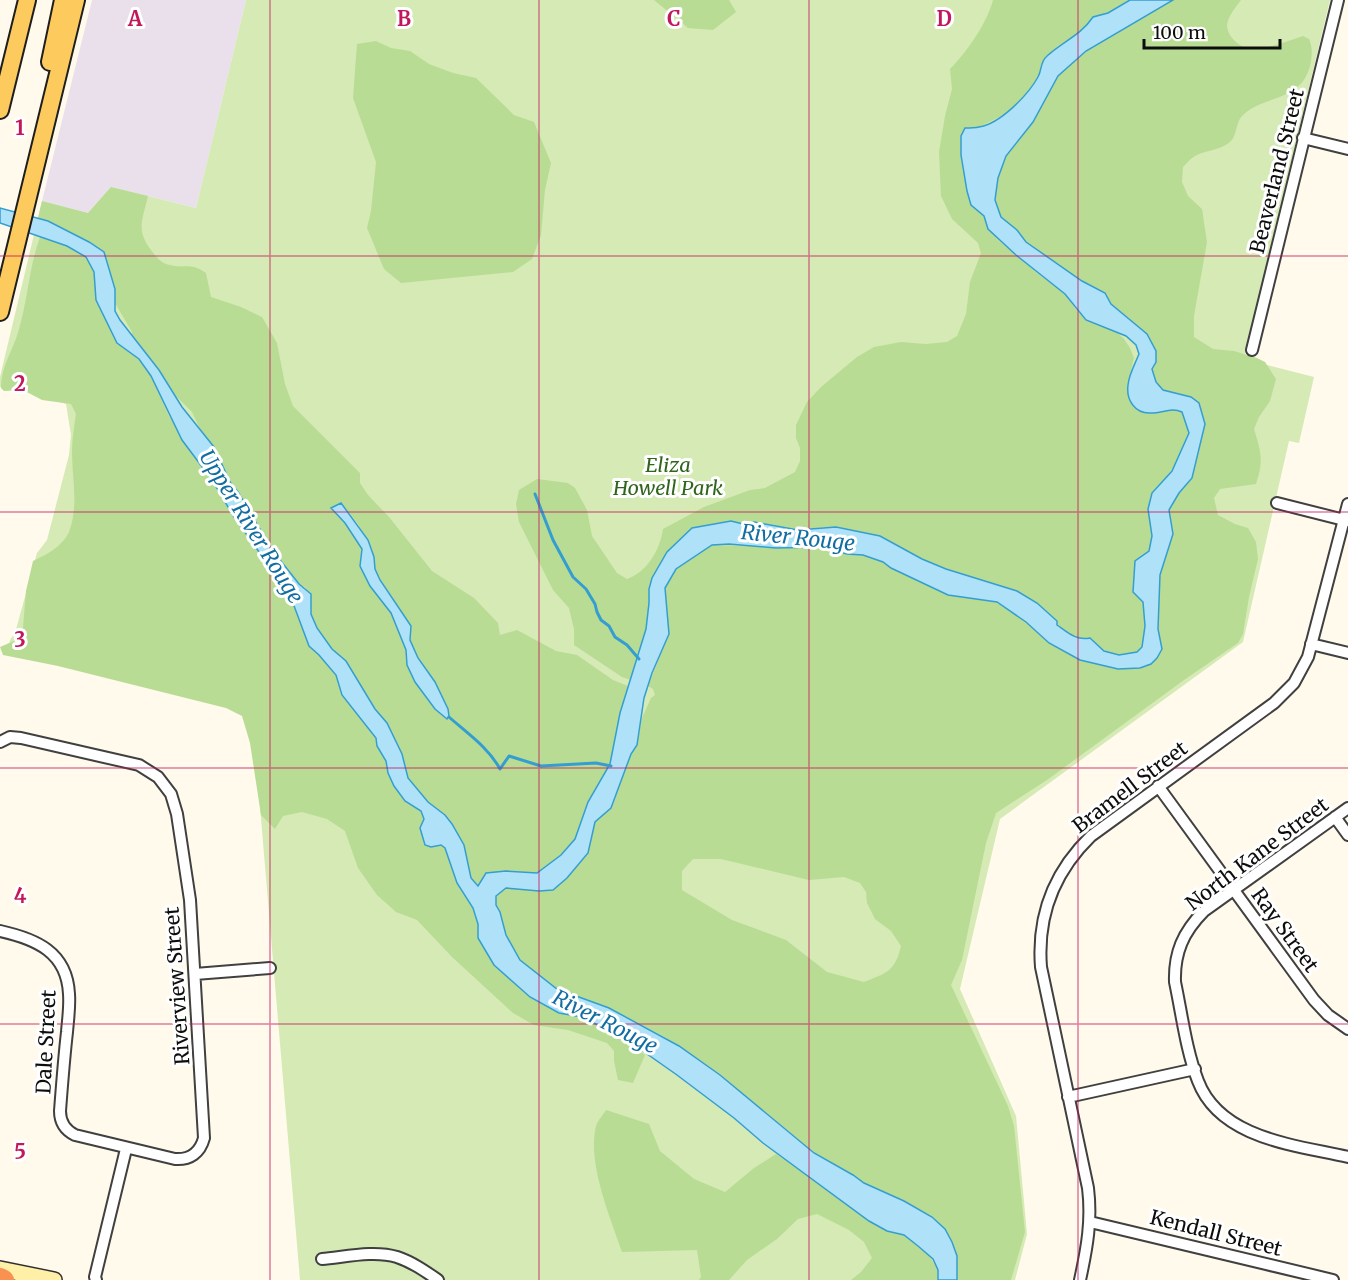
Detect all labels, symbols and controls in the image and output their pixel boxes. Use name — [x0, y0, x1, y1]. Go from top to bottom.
text: A — [127, 6, 143, 31]
text: B — [397, 6, 411, 31]
text: C — [667, 6, 681, 31]
text: D — [936, 6, 952, 31]
scale bar — [1144, 12, 1280, 50]
text: 100 m — [1153, 21, 1206, 44]
street label: Beaverland Street — [1244, 86, 1309, 256]
text: 1 — [15, 115, 25, 140]
text: 2 — [14, 371, 26, 396]
water label: Upper River Rouge — [193, 445, 309, 609]
park label: Eliza Howell Park — [612, 452, 723, 500]
water label: River Rouge — [740, 518, 856, 557]
text: 3 — [14, 627, 26, 652]
street label: Bramell Street — [1067, 735, 1192, 838]
street label: North Kane Street — [1180, 792, 1333, 915]
text: 4 — [14, 883, 27, 908]
street label: Ray Street — [1247, 883, 1324, 977]
street label: Riverview Street — [158, 906, 194, 1066]
water label: River Rouge — [548, 984, 662, 1060]
street label: Dale Street — [30, 989, 61, 1095]
text: 5 — [14, 1139, 26, 1164]
street label: Kendall Street — [1148, 1204, 1285, 1261]

